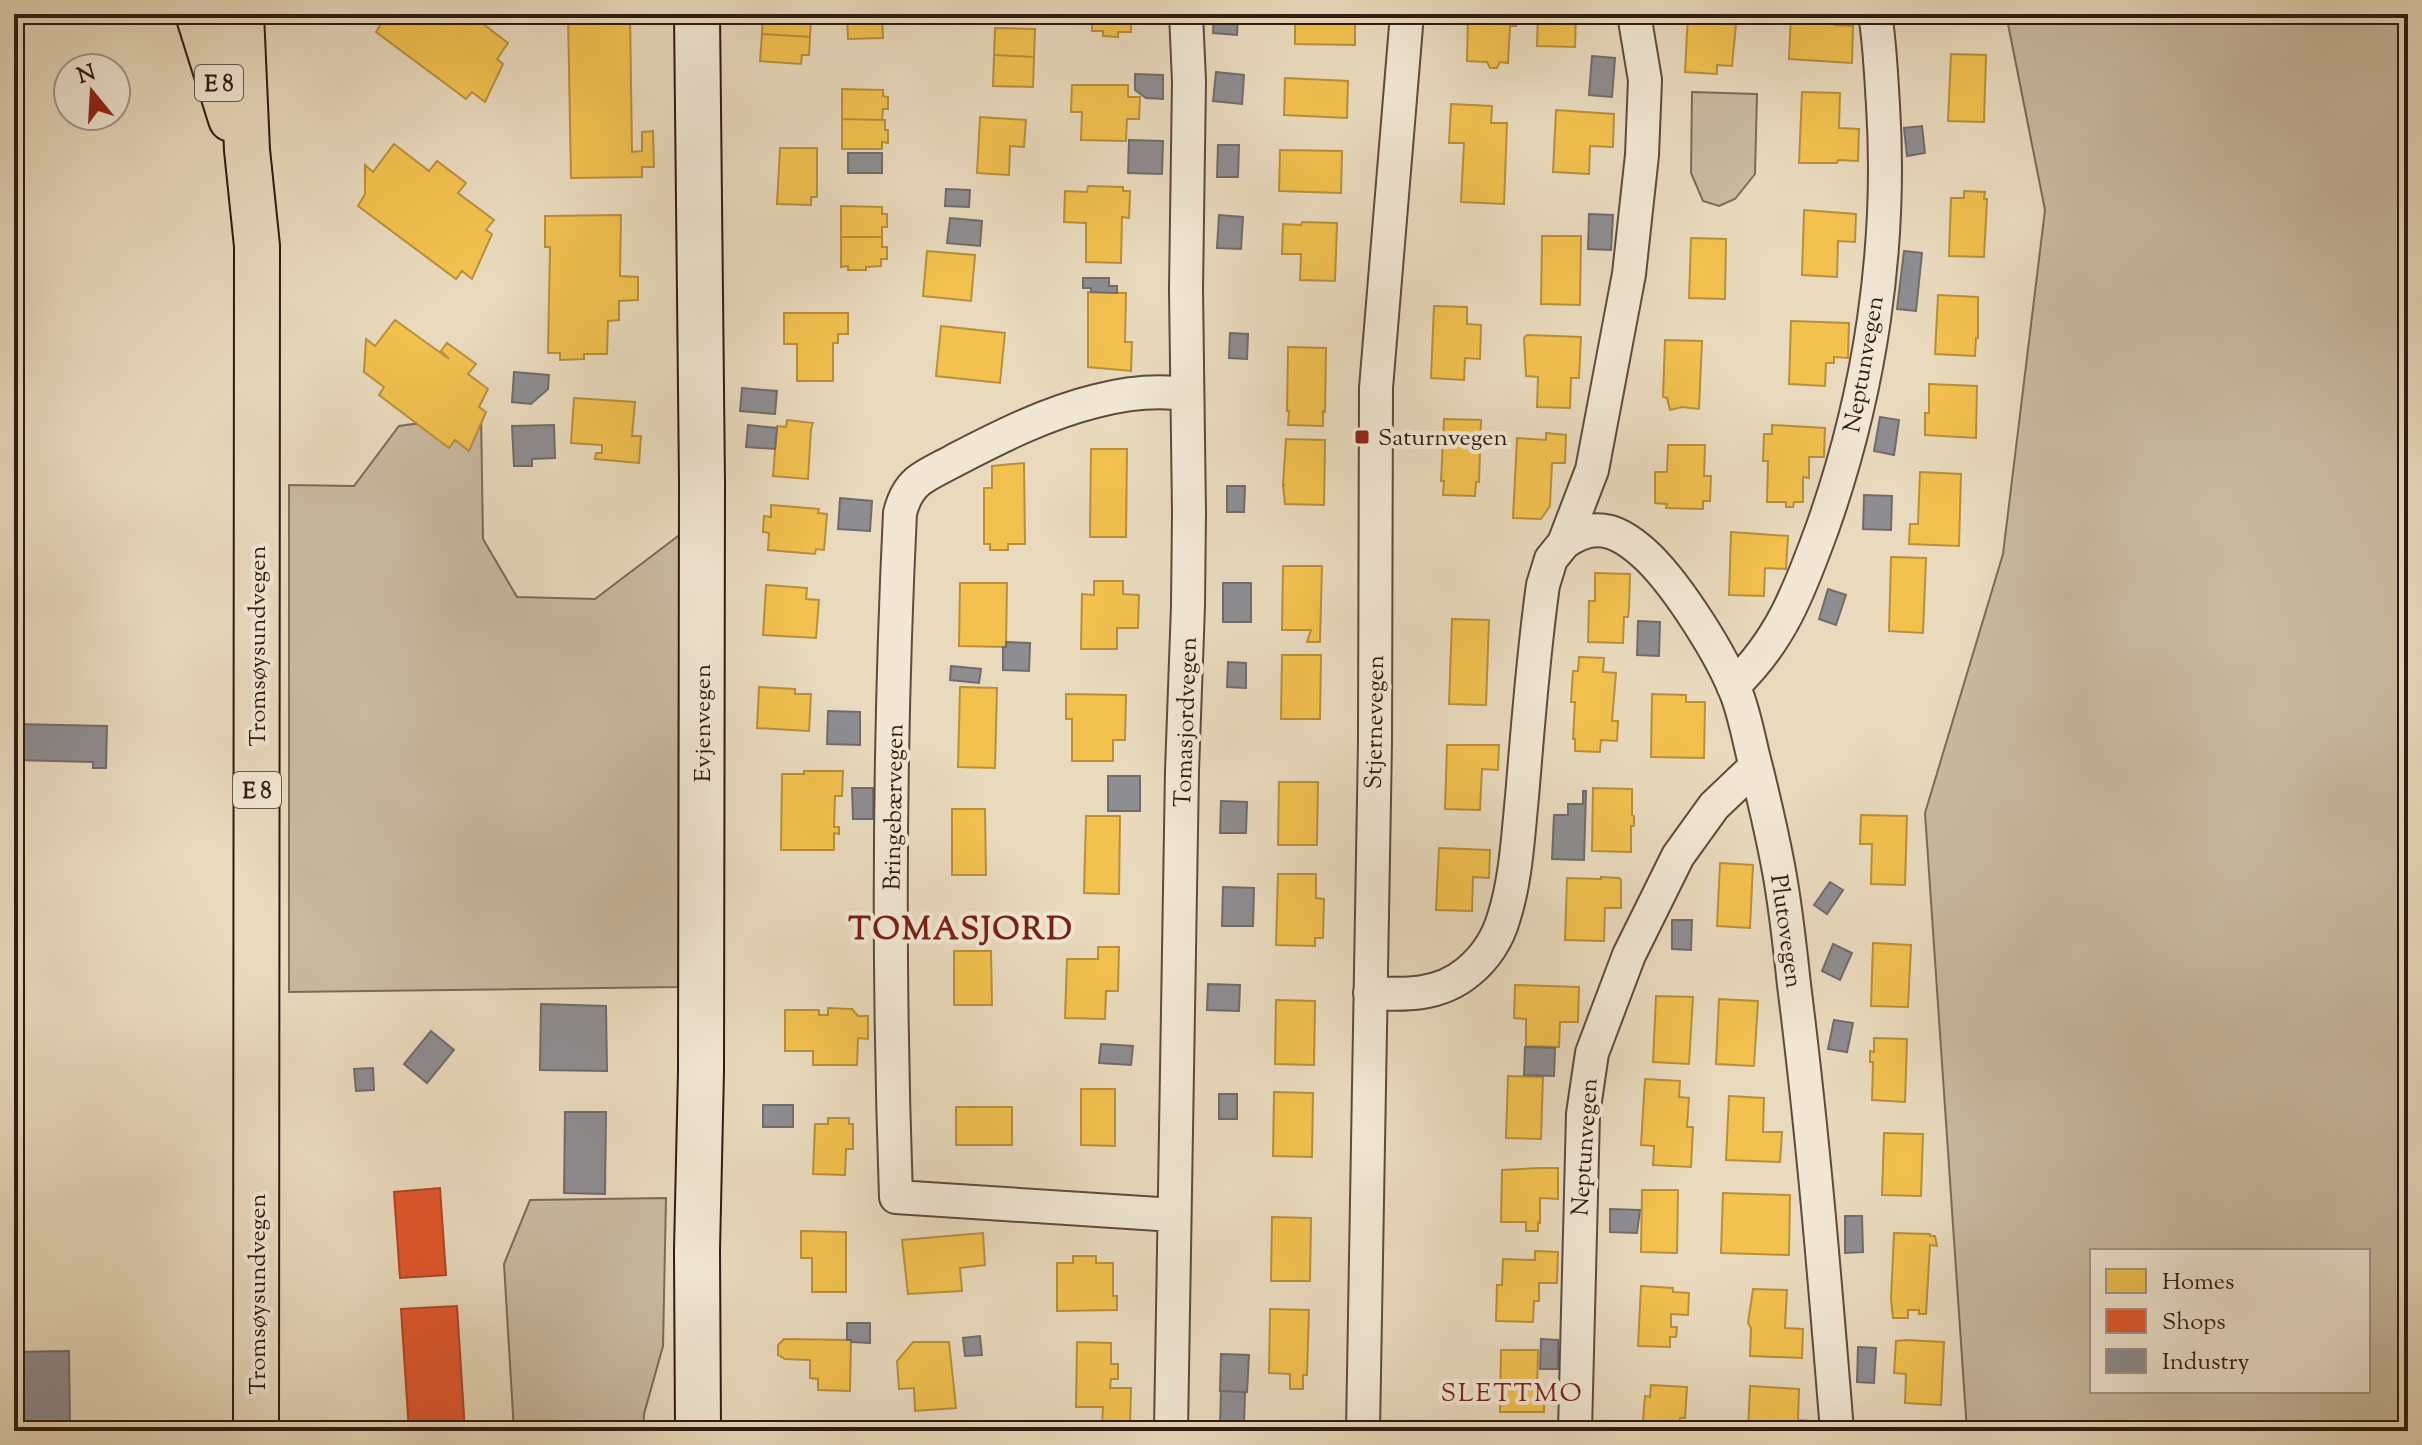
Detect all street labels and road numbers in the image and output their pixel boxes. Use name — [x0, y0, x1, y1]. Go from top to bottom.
road number: E 8 — [195, 65, 243, 101]
street label: Neptunvegen — [1836, 293, 1894, 435]
street label: Tromsøysundvegen — [242, 545, 276, 747]
street label: Tomasjordvegen — [1167, 636, 1207, 808]
street label: Stjernevegen — [1358, 655, 1394, 789]
street label: Evjenvegen — [687, 664, 721, 782]
street label: Bringebærvegen — [877, 723, 913, 891]
road number: E 8 — [233, 772, 281, 808]
street label: Plutovegen — [1760, 872, 1810, 990]
street label: Neptunvegen — [1564, 1077, 1608, 1217]
street label: Tromsøysundvegen — [242, 1193, 276, 1395]

